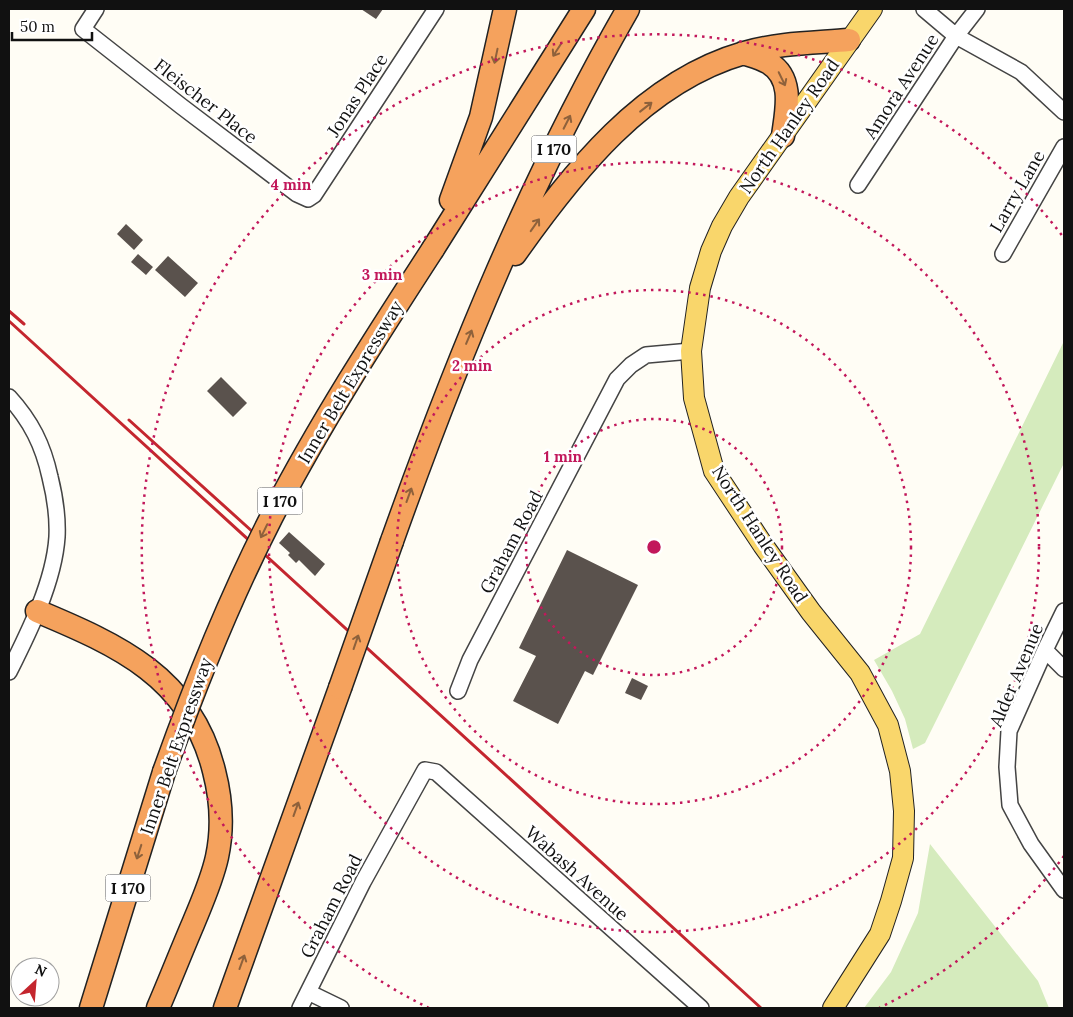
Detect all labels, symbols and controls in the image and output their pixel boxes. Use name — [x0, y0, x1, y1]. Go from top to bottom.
scale bar — [12, 10, 92, 42]
text: 50 m — [20, 17, 55, 36]
street label: Amora Avenue — [858, 29, 944, 144]
one-way arrow — [552, 42, 562, 56]
one-way arrow — [490, 48, 500, 64]
street label: Jonas Place — [321, 49, 393, 142]
street label: Fleischer Place — [150, 54, 262, 149]
street label: North Hanley Road — [734, 54, 844, 198]
one-way arrow — [777, 71, 787, 86]
one-way arrow — [639, 101, 652, 112]
one-way arrow — [562, 115, 572, 130]
road number: I 170 — [532, 136, 576, 162]
street label: Larry Lane — [984, 146, 1050, 236]
text: 4 min — [271, 175, 312, 194]
one-way arrow — [530, 219, 541, 232]
text: 3 min — [362, 265, 403, 284]
street label: Inner Belt Expressway — [292, 296, 408, 468]
one-way arrow — [464, 330, 474, 345]
text: 2 min — [452, 356, 493, 375]
text: 1 min — [544, 447, 583, 466]
street label: North Hanley Road — [707, 461, 813, 607]
street label: Graham Road — [474, 486, 548, 597]
road number: I 170 — [258, 488, 302, 514]
one-way arrow — [405, 488, 414, 504]
one-way arrow — [259, 524, 269, 539]
centre of rings — [645, 538, 663, 556]
street label: Alder Avenue — [983, 620, 1048, 731]
one-way arrow — [352, 635, 361, 650]
street label: Inner Belt Expressway — [135, 654, 217, 838]
one-way arrow — [292, 802, 301, 818]
street label: Wabash Avenue — [521, 821, 634, 926]
one-way arrow — [134, 844, 144, 860]
street label: Graham Road — [295, 850, 367, 962]
road number: I 170 — [106, 874, 150, 901]
one-way arrow — [238, 955, 247, 971]
north arrow — [10, 957, 60, 1007]
text: N — [32, 960, 50, 981]

